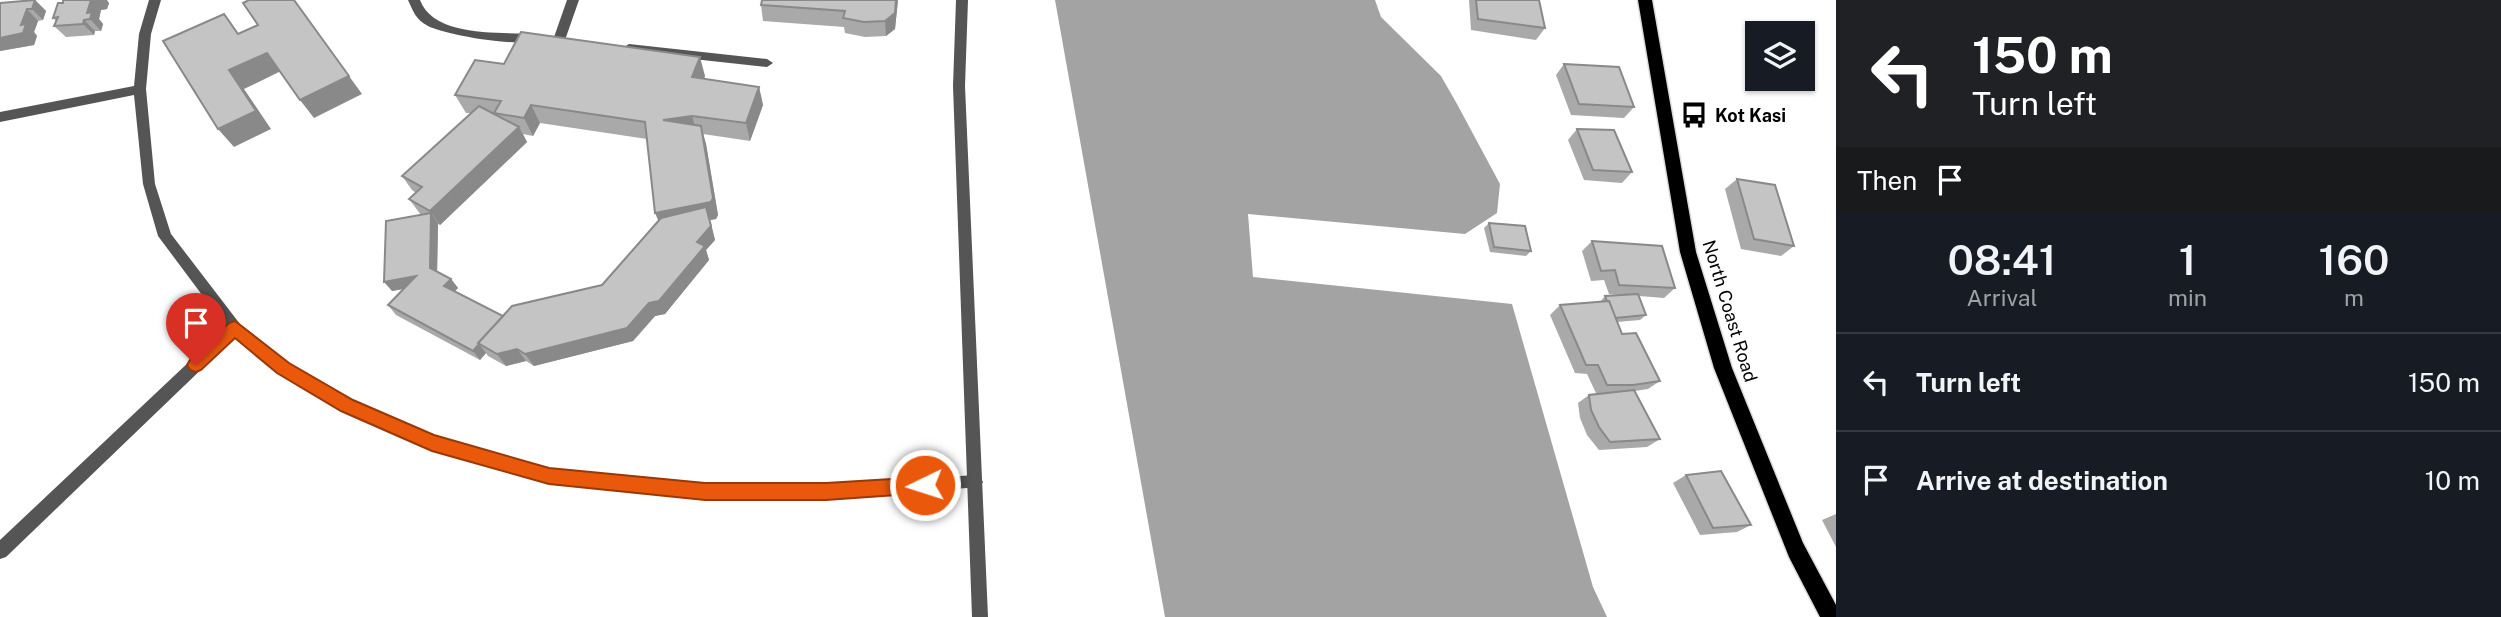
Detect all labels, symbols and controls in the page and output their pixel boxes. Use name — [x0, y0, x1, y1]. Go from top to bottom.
map controls — [1745, 21, 1815, 91]
button: layers — [1745, 21, 1815, 91]
text: 150 m — [1972, 26, 2113, 84]
icon: left — [1857, 28, 1948, 119]
text: Turn left — [1972, 85, 2097, 122]
bus stop icon: Kot Kasi — [1679, 100, 1709, 130]
place label: Kot Kasi — [1715, 105, 1786, 126]
icon: arrive — [1931, 161, 1969, 199]
text: Then — [1857, 165, 1917, 196]
text: 08:41 — [1948, 235, 2056, 284]
text: 1 — [2179, 235, 2196, 284]
text: 160 — [2319, 235, 2389, 284]
street label: North Coast Road — [1698, 237, 1762, 385]
text: Arrival — [1966, 284, 2038, 311]
text: min — [2168, 284, 2207, 311]
text: m — [2344, 284, 2364, 311]
pin — [166, 293, 226, 365]
icon: arrive — [177, 304, 215, 342]
icon: left — [1857, 363, 1895, 401]
text: Turn left — [1916, 367, 2021, 398]
text: 150 m — [2408, 367, 2480, 398]
position arrow — [888, 448, 962, 522]
icon: arrive — [1857, 461, 1895, 499]
text: Arrive at destination — [1916, 465, 2168, 496]
text: 10 m — [2425, 465, 2480, 496]

